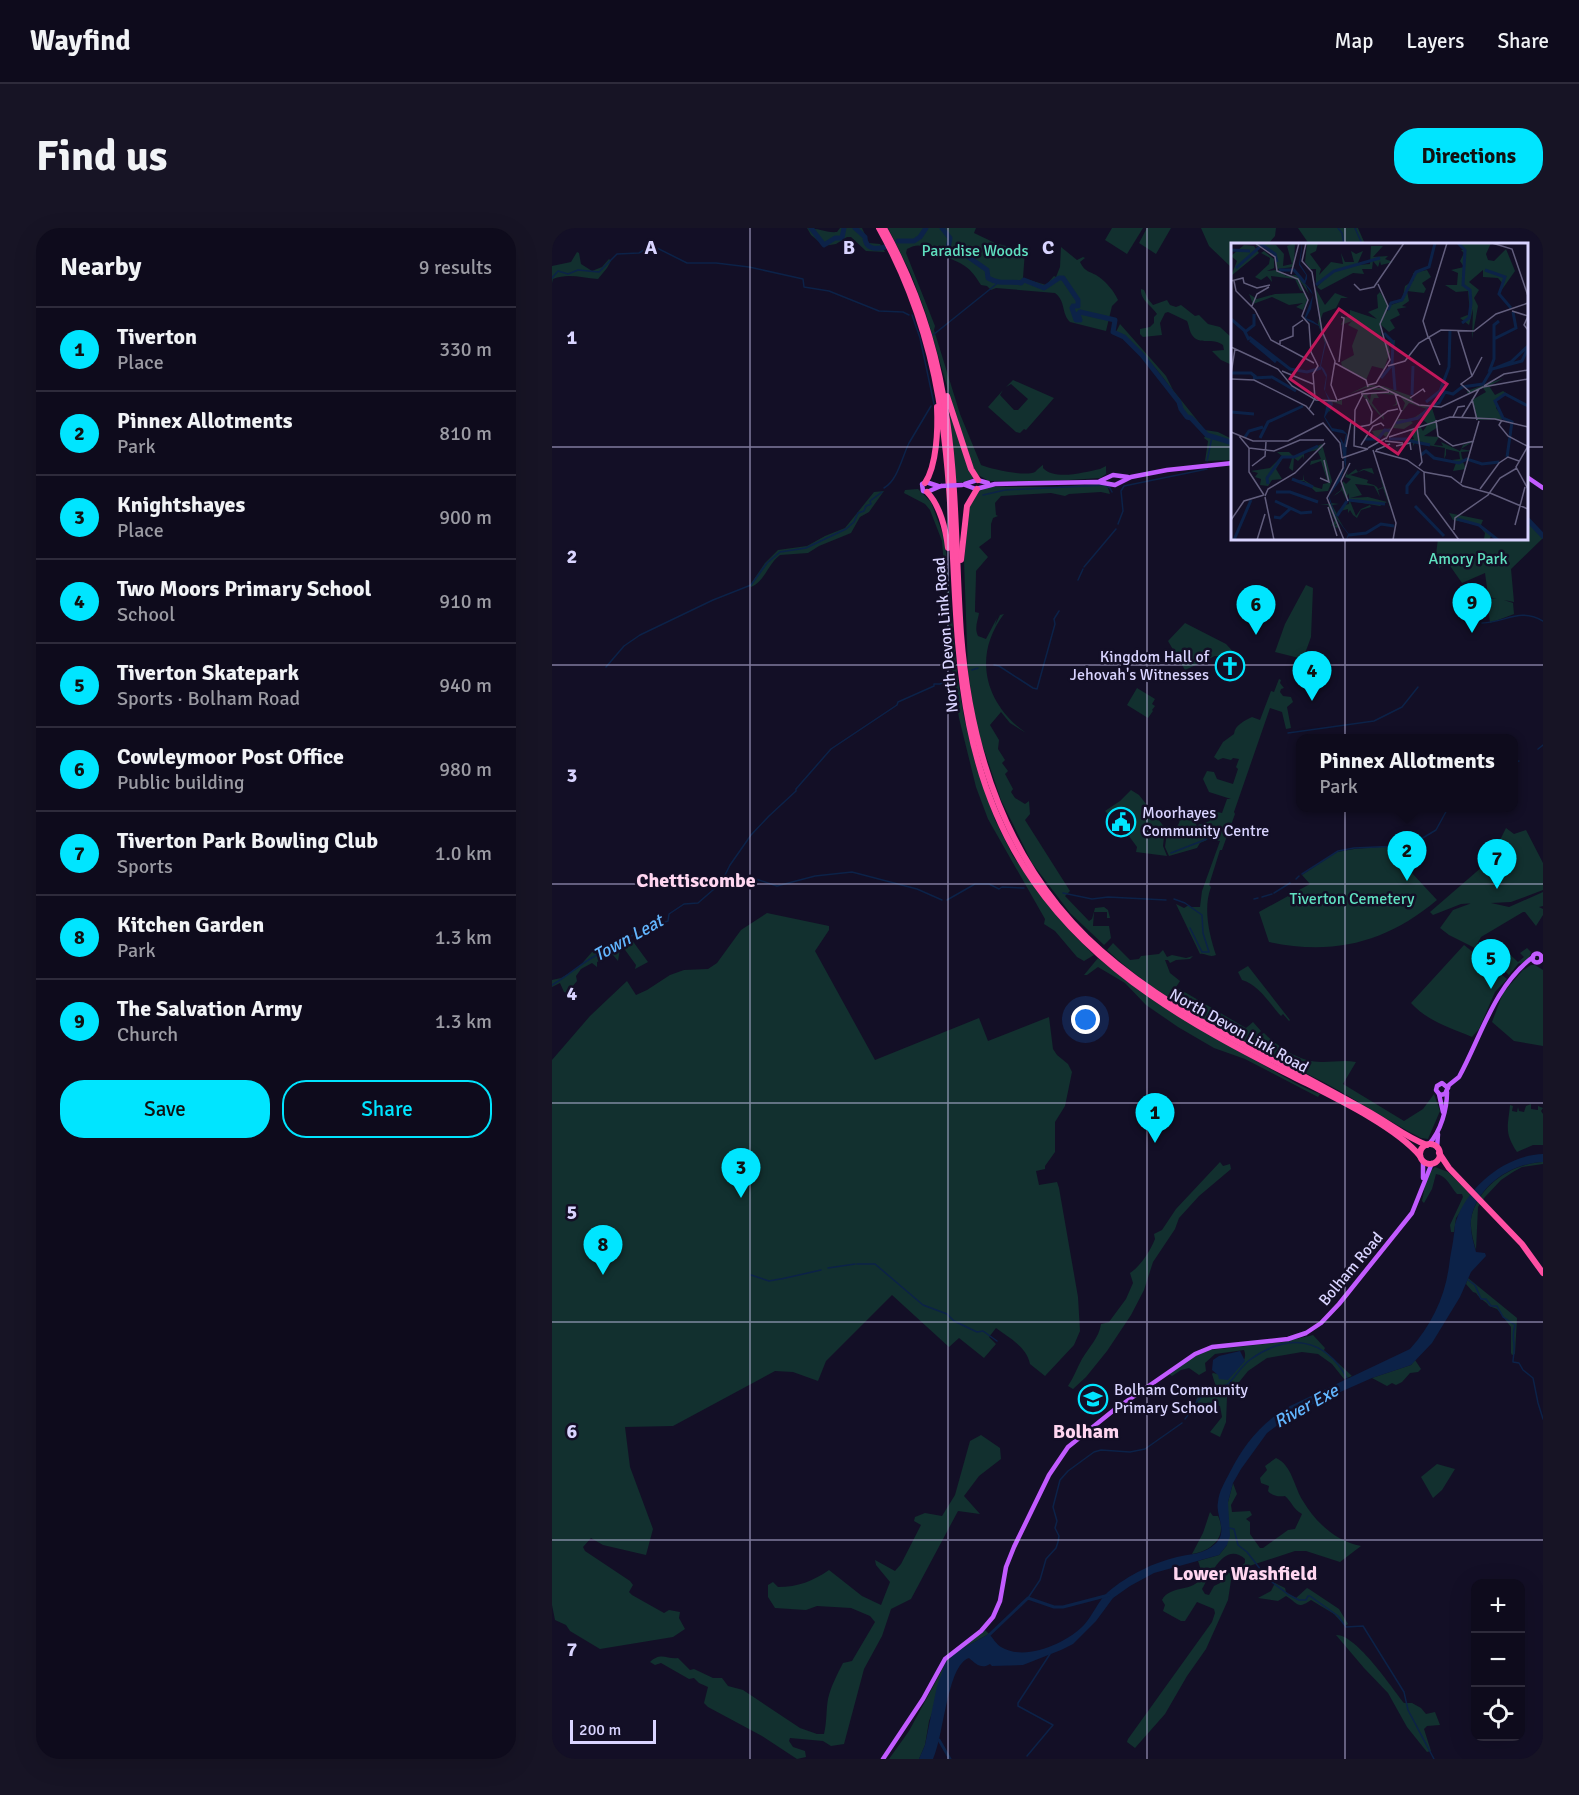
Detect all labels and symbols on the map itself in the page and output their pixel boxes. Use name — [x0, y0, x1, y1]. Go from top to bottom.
text: A — [645, 235, 658, 260]
text: B — [843, 235, 855, 260]
text: C — [1042, 235, 1054, 260]
park label: Paradise Woods — [921, 241, 1029, 261]
inset map — [1231, 243, 1528, 540]
text: 1 — [567, 325, 578, 350]
text: 2 — [567, 544, 577, 569]
park label: Amory Park — [1429, 549, 1507, 569]
street label: North Devon Link Road — [929, 556, 963, 714]
pin: 9 — [1452, 584, 1492, 633]
pin: 6 — [1236, 586, 1276, 635]
place label: Kingdom Hall of Jehovah's Witnesses — [1070, 647, 1210, 685]
church icon: Kingdom Hall of Jehovah's Witnesses — [1214, 650, 1246, 682]
pin: 4 — [1292, 652, 1332, 701]
text: 3 — [567, 763, 577, 788]
place label: Moorhayes Community Centre — [1142, 803, 1269, 841]
public building icon: Moorhayes Community Centre — [1105, 806, 1137, 838]
pin: 2 — [1388, 832, 1426, 881]
pin: 7 — [1478, 840, 1516, 889]
district label: Chettiscombe — [636, 868, 756, 893]
park label: Tiverton Cemetery — [1290, 889, 1415, 909]
water label: Town Leat — [589, 909, 669, 966]
pin: 5 — [1472, 940, 1510, 989]
text: 4 — [567, 981, 578, 1006]
street label: North Devon Link Road — [1166, 984, 1312, 1078]
your location — [1071, 1005, 1100, 1034]
pin: 1 — [1136, 1094, 1174, 1143]
pin: 3 — [722, 1148, 760, 1198]
text: 5 — [567, 1200, 577, 1225]
pin: 8 — [584, 1226, 622, 1275]
street label: Bolham Road — [1314, 1228, 1388, 1310]
water label: River Exe — [1270, 1379, 1343, 1433]
place label: Bolham Community Primary School — [1114, 1380, 1249, 1418]
school or university icon: Bolham Community Primary School — [1077, 1383, 1109, 1415]
text: 6 — [567, 1419, 578, 1444]
district label: Bolham — [1053, 1419, 1119, 1444]
district label: Lower Washfield — [1173, 1561, 1317, 1586]
text: 7 — [567, 1637, 578, 1662]
scale bar — [570, 1717, 656, 1744]

